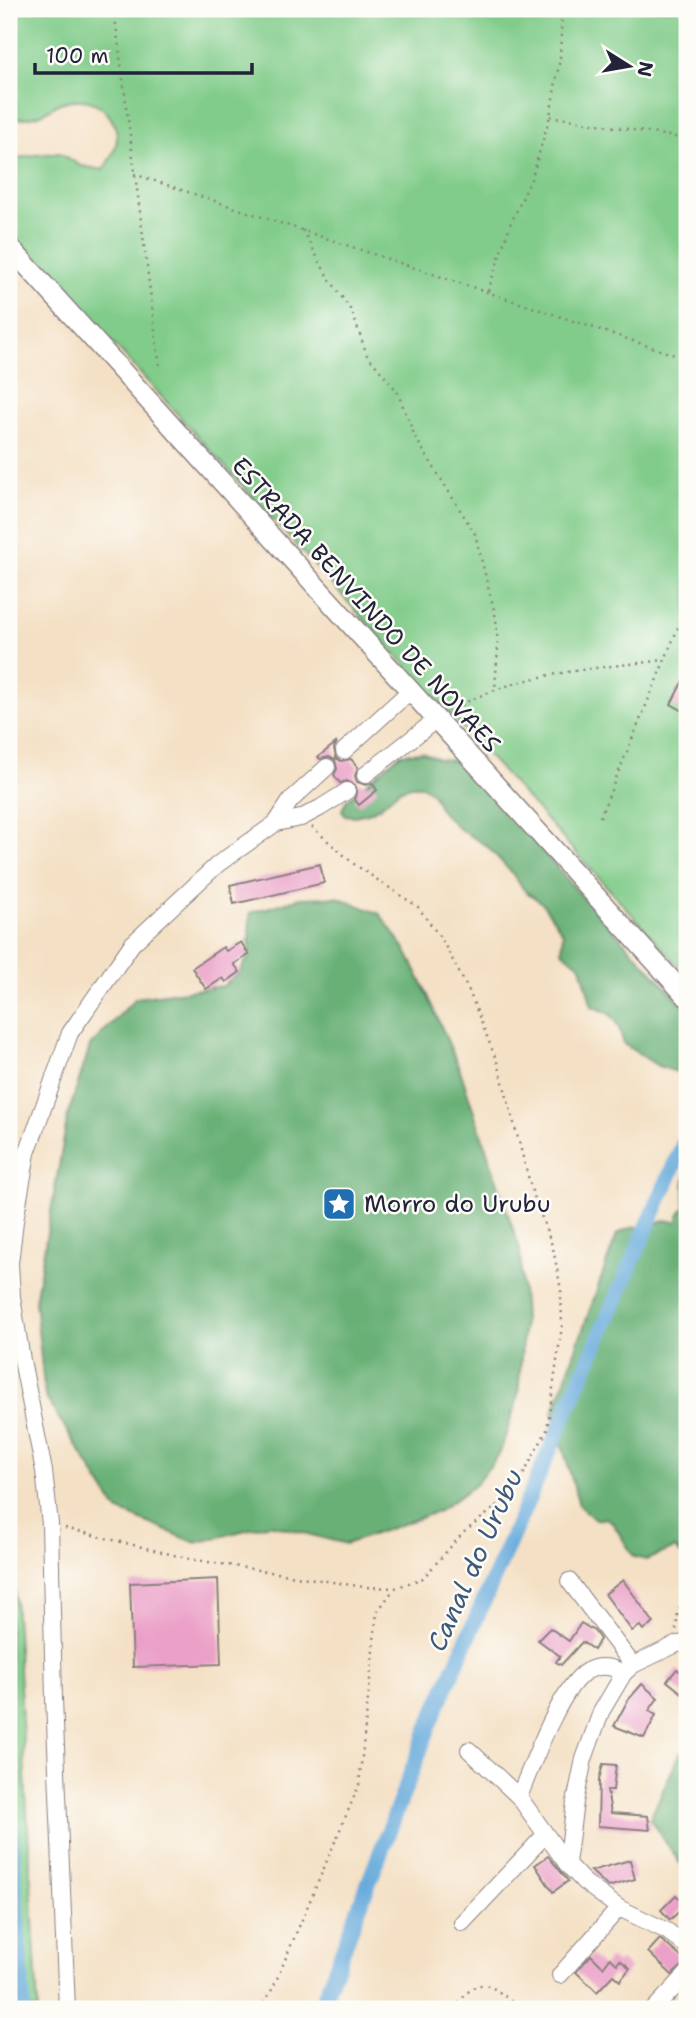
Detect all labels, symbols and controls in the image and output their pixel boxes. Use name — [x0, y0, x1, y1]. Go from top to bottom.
scale bar — [35, 32, 252, 76]
north arrow — [594, 32, 664, 102]
text: 100 m — [46, 42, 109, 70]
text: N — [631, 59, 659, 79]
street label: ESTRADA BENVINDO DE NOVAES — [225, 450, 507, 760]
place icon: Morro do Urubu — [320, 1185, 358, 1223]
place label: Morro do Urubu — [364, 1188, 551, 1220]
water label: Canal do Urubu — [419, 1463, 530, 1656]

